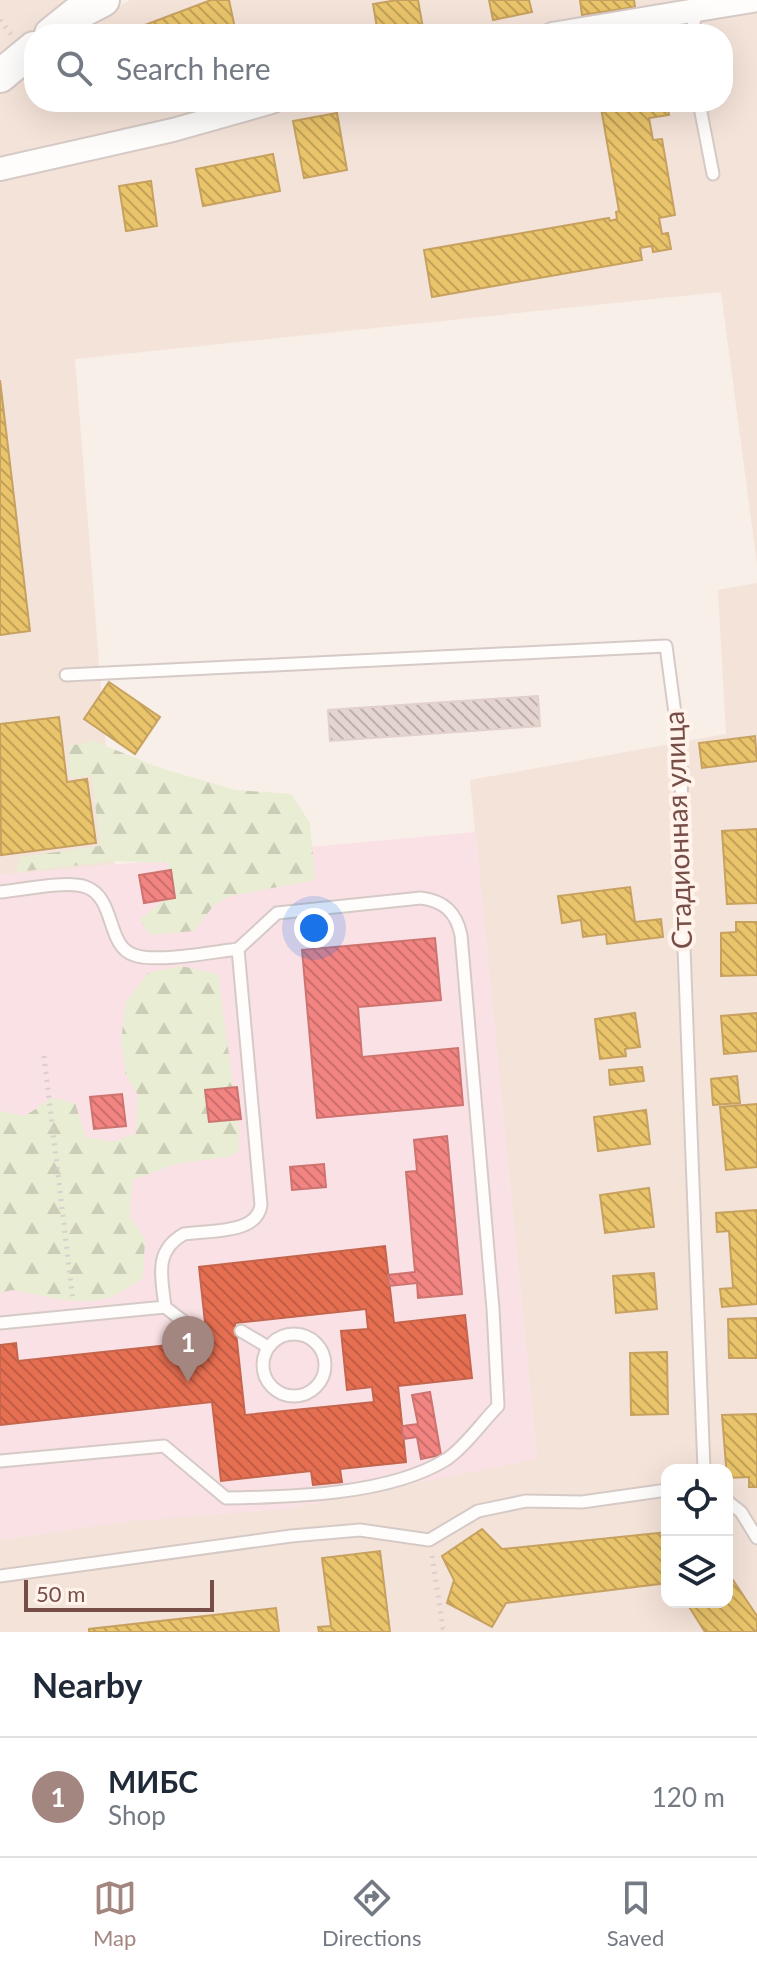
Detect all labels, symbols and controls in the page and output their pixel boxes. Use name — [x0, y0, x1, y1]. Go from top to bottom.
search box — [24, 24, 733, 112]
icon: search — [52, 46, 96, 90]
text: Search here — [116, 50, 271, 86]
street label: Стадионная улица — [656, 710, 698, 950]
your location — [294, 908, 334, 948]
pin: 1 — [162, 1316, 214, 1382]
map controls — [661, 1464, 733, 1608]
button: locate — [661, 1464, 733, 1536]
button: layers — [661, 1536, 733, 1608]
scale bar — [24, 1576, 214, 1612]
text: 50 m — [36, 1580, 85, 1607]
text: Nearby — [32, 1664, 143, 1705]
text: МИБС — [108, 1763, 198, 1799]
text: 1 — [50, 1781, 66, 1813]
text: 120 m — [652, 1781, 725, 1813]
text: Shop — [108, 1799, 166, 1831]
tab: Map — [93, 1876, 137, 1951]
tab: Directions — [322, 1876, 421, 1951]
tab: Saved — [607, 1876, 664, 1951]

